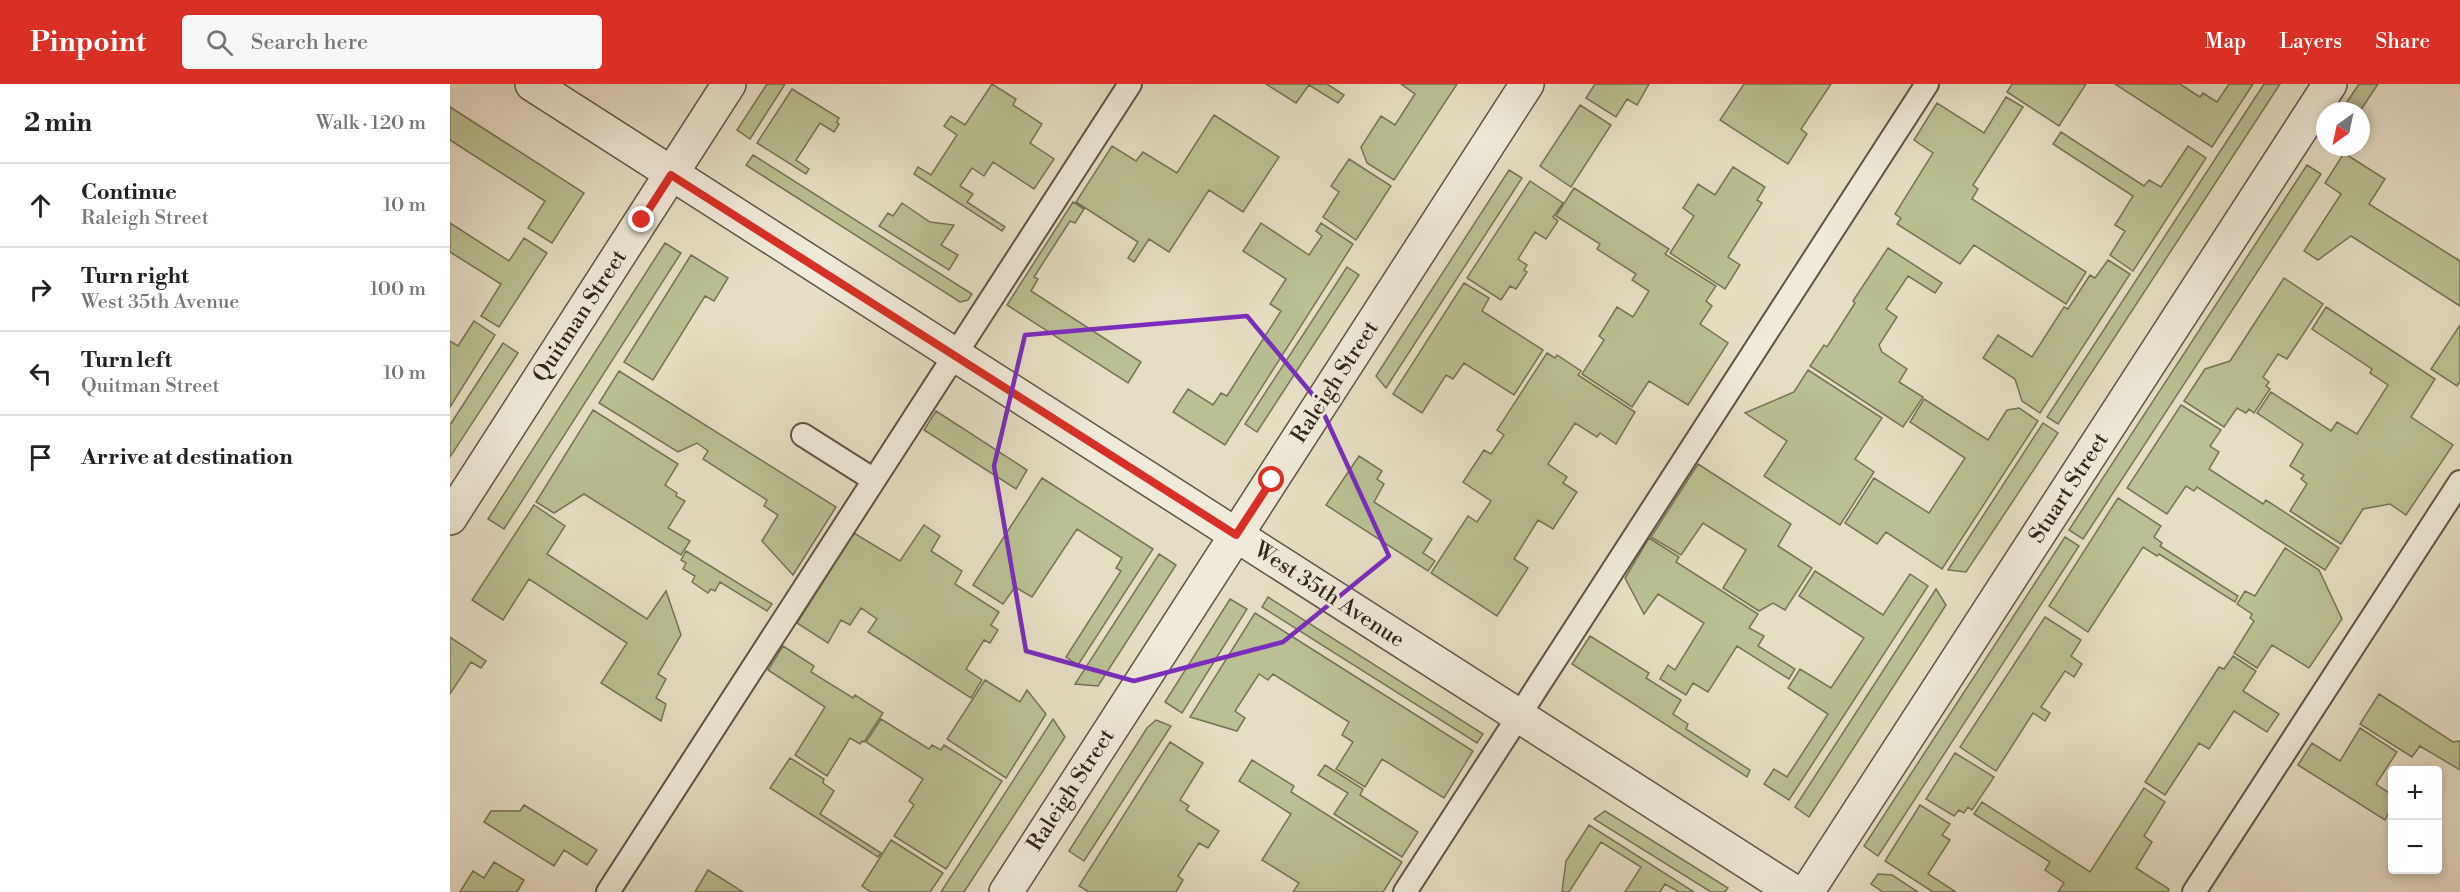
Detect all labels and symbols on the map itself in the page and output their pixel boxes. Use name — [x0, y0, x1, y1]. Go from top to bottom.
north arrow — [2316, 102, 2370, 156]
route end — [628, 206, 654, 232]
street label: Quitman Street — [527, 245, 633, 387]
street label: Raleigh Street — [1285, 316, 1385, 448]
street label: Stuart Street — [2023, 428, 2115, 548]
route start — [1258, 466, 1284, 492]
street label: West 35th Avenue — [1248, 536, 1409, 654]
street label: Raleigh Street — [1021, 724, 1121, 856]

